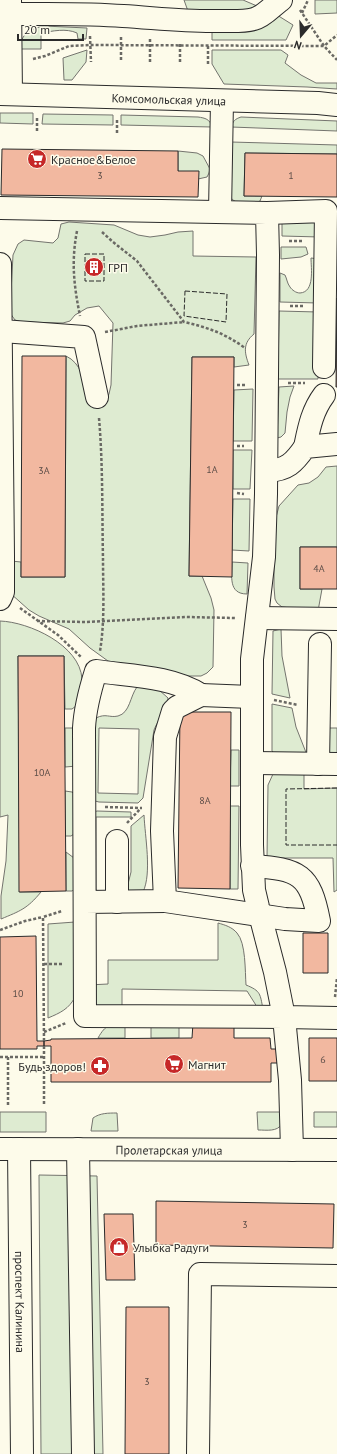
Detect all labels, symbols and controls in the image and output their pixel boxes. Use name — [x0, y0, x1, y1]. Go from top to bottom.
scale bar — [18, 16, 83, 42]
north arrow — [281, 16, 321, 56]
text: 20 m — [24, 22, 50, 37]
text: N — [292, 38, 303, 53]
street label: Комсомольская улица — [111, 90, 226, 108]
supermarket icon: Красное&Белое — [26, 148, 48, 170]
place label: Красное&Белое — [51, 152, 136, 167]
house number: 3 — [97, 169, 103, 182]
house number: 1 — [288, 169, 294, 182]
building icon: ГРП — [83, 256, 105, 278]
place label: ГРП — [108, 260, 128, 275]
house number: 1А — [206, 463, 218, 476]
house number: 3А — [38, 464, 50, 477]
house number: 4А — [313, 562, 325, 575]
house number: 10А — [34, 766, 51, 779]
house number: 8А — [199, 794, 211, 807]
house number: 10 — [13, 987, 24, 1000]
supermarket icon: Магнит — [163, 1053, 185, 1075]
house number: 6 — [320, 1053, 326, 1066]
pharmacy icon: Будь здоров! — [89, 1055, 111, 1077]
place label: Магнит — [188, 1057, 226, 1072]
place label: Будь здоров! — [18, 1059, 86, 1074]
street label: Пролетарская улица — [116, 1142, 222, 1157]
house number: 3 — [242, 1218, 248, 1231]
shop icon: Улыбка Радуги — [108, 1236, 130, 1258]
place label: Улыбка Радуги — [133, 1240, 209, 1255]
street label: проспект Калинина — [13, 1251, 29, 1353]
house number: 3 — [144, 1375, 150, 1388]

